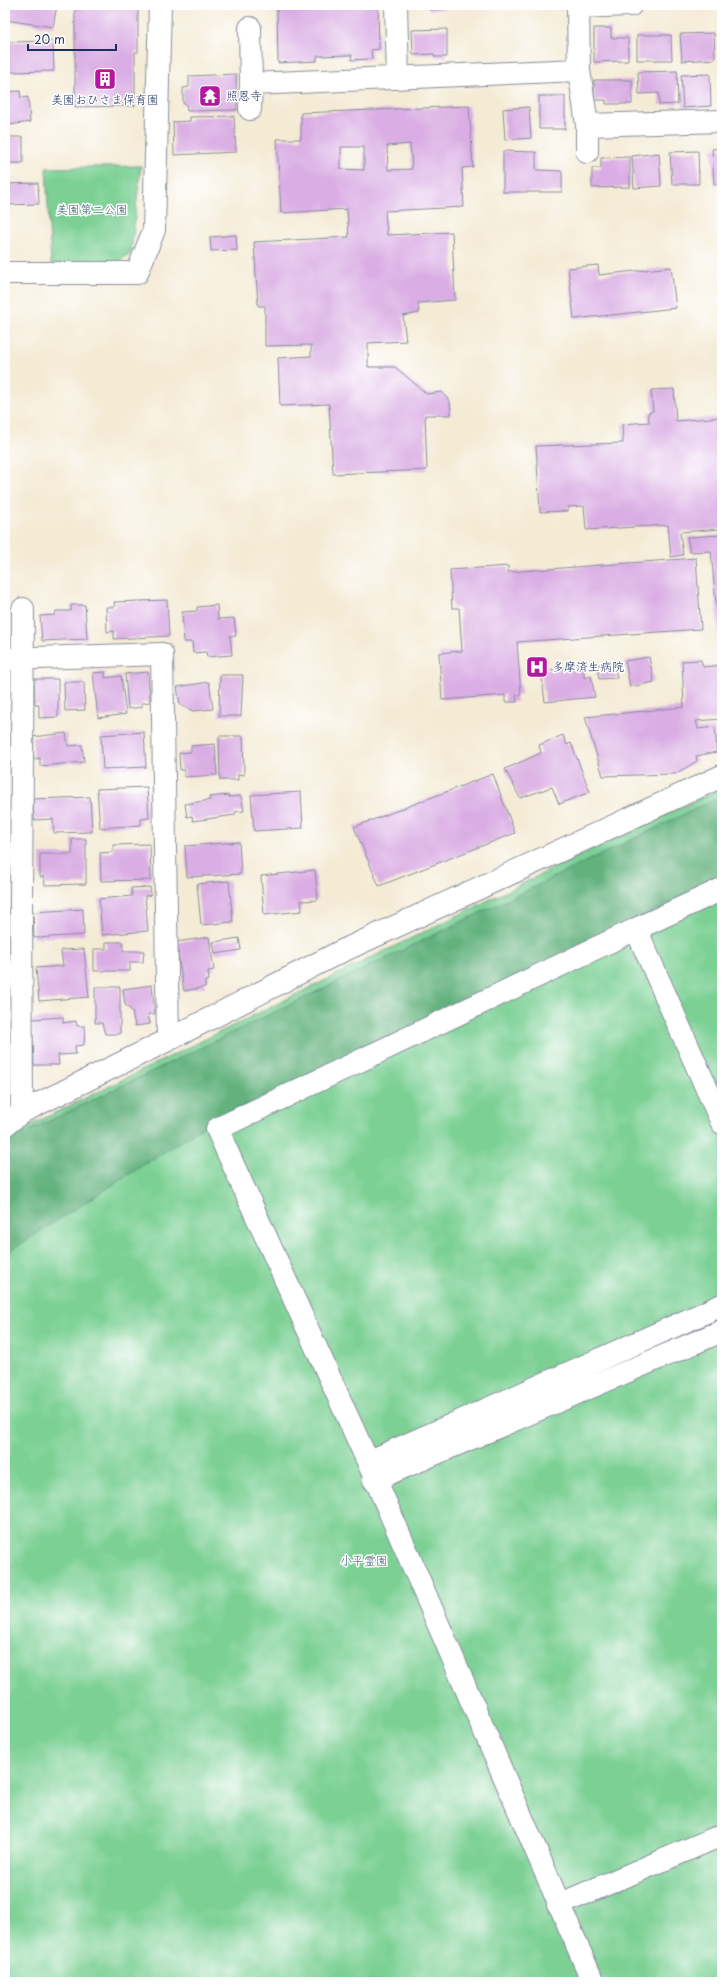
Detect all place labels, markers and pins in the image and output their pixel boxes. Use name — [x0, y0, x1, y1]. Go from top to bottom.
building icon: 美園おひさま保育園 — [92, 66, 118, 92]
temple icon: 照恩寺 — [197, 83, 223, 109]
place label: 照恩寺 — [226, 86, 262, 104]
place label: 美園おひさま保育園 — [51, 90, 159, 108]
hospital icon: 多摩済生病院 — [524, 654, 550, 680]
place label: 多摩済生病院 — [552, 657, 624, 675]

